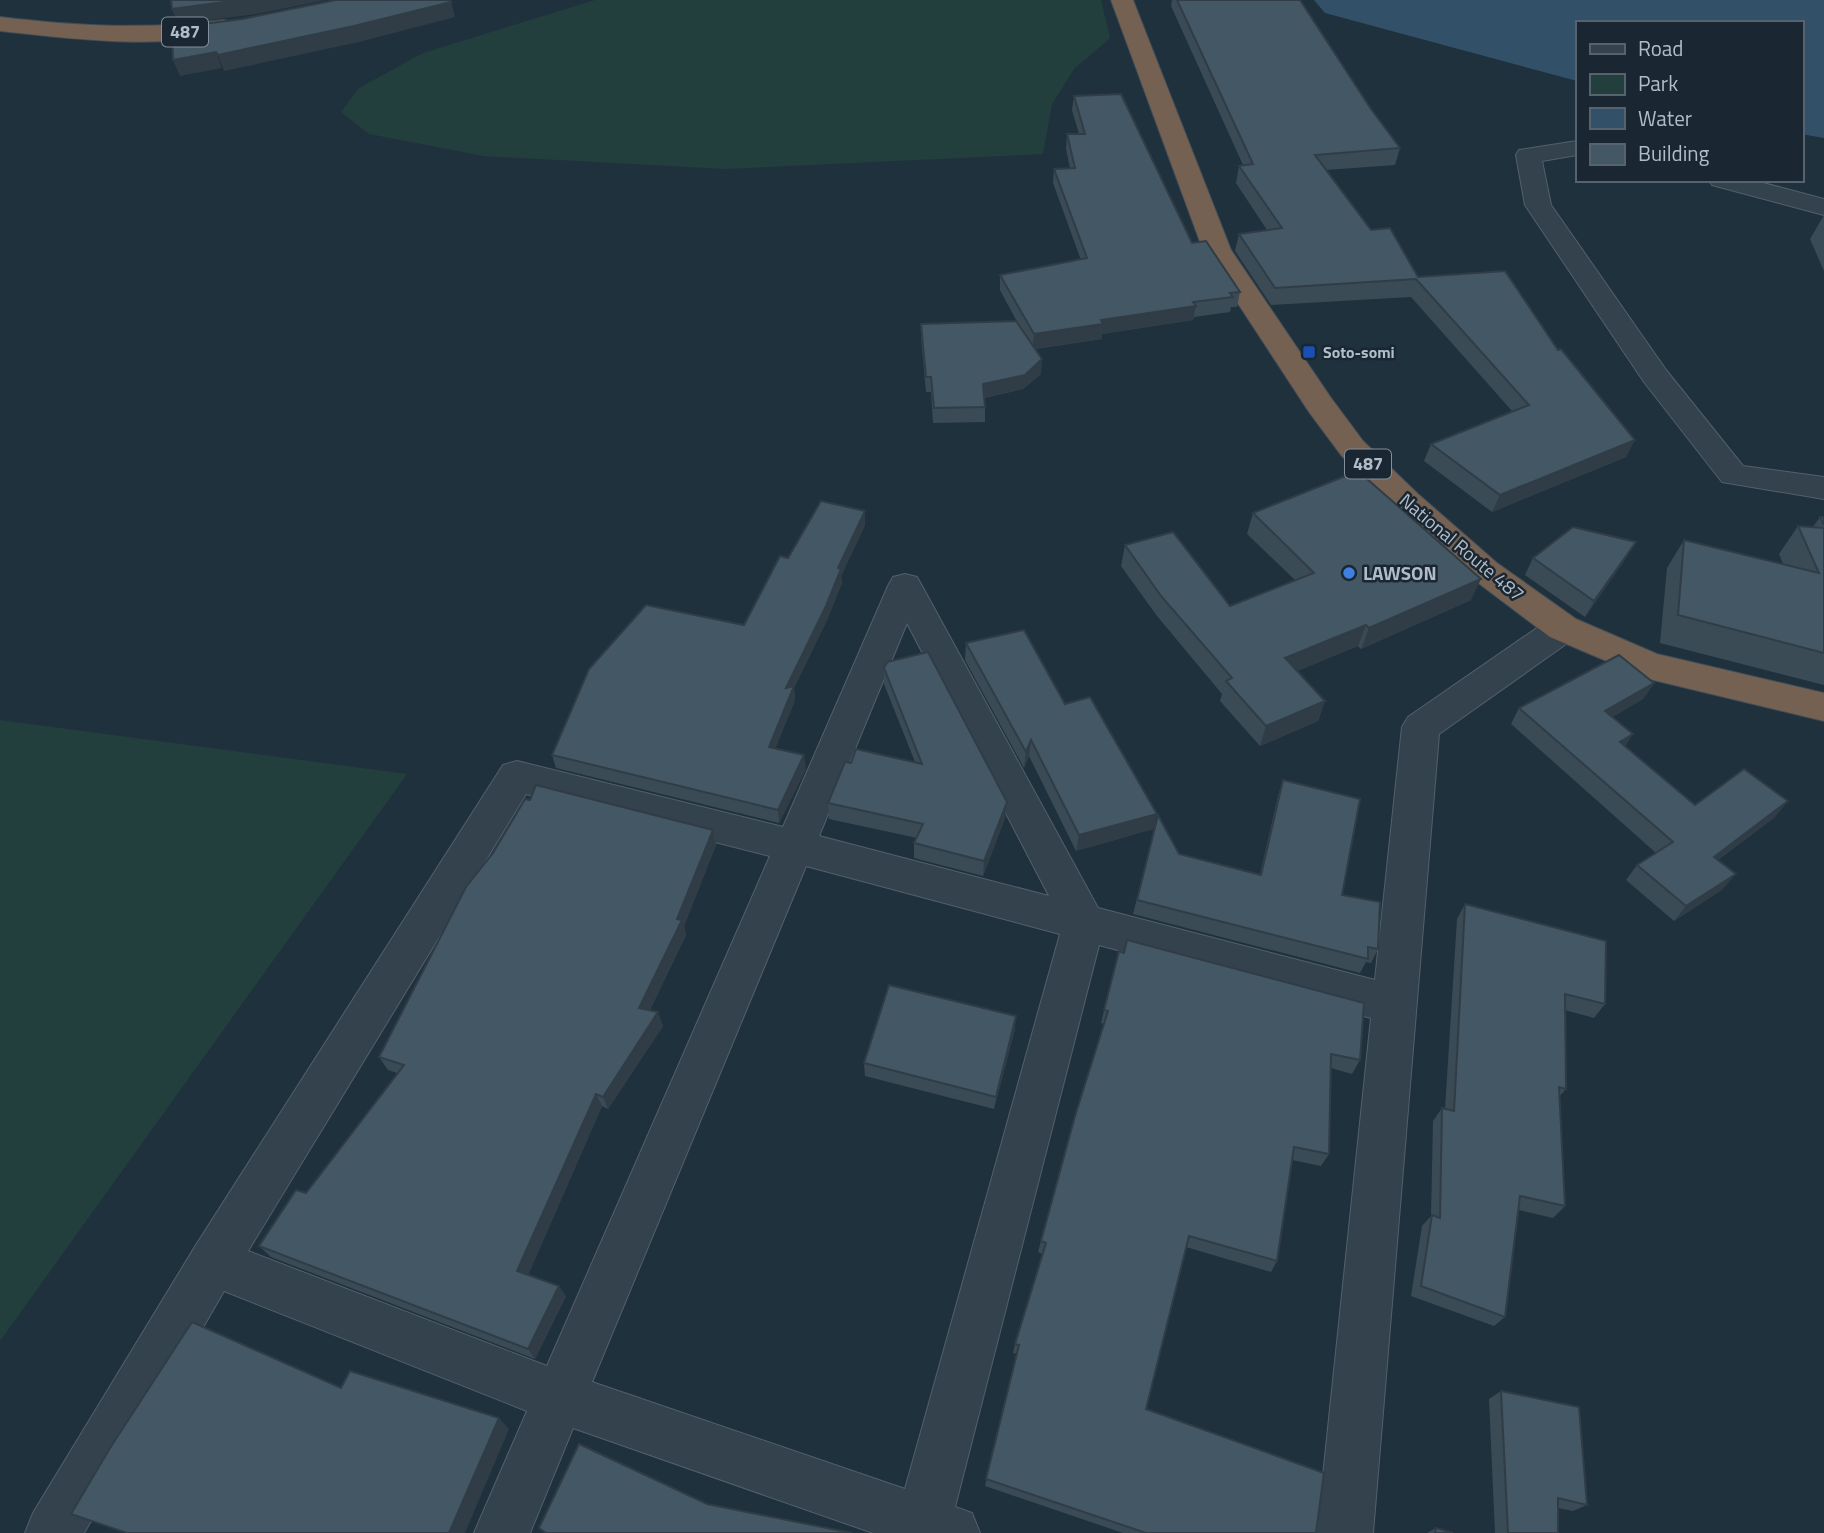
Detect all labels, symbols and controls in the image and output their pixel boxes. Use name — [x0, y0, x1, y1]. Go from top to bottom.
road number: 487 — [162, 17, 208, 46]
legend — [1576, 21, 1803, 182]
text: Road — [1638, 32, 1683, 64]
text: Park — [1638, 67, 1678, 99]
text: Water — [1638, 102, 1692, 134]
text: Building — [1638, 137, 1710, 169]
place label: Soto-somi — [1323, 340, 1395, 364]
marker: Soto-somi — [1301, 344, 1317, 360]
road number: 487 — [1345, 450, 1391, 478]
street label: National Route 487 — [1393, 486, 1531, 608]
place label: LAWSON — [1363, 558, 1437, 587]
marker: LAWSON — [1341, 565, 1357, 581]

